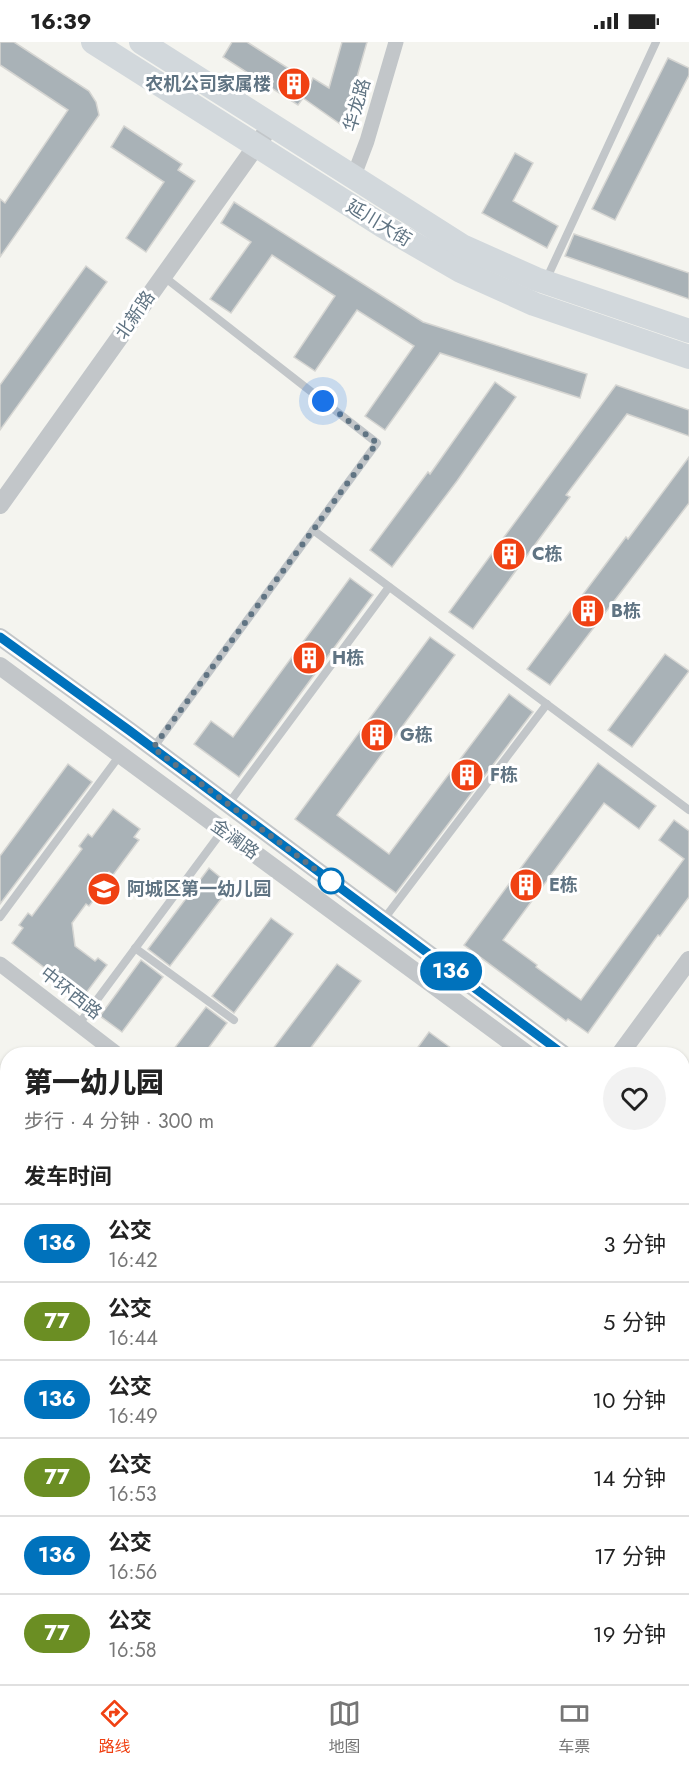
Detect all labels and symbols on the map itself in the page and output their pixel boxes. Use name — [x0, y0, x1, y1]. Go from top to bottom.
building icon: 农机公司家属楼 — [276, 66, 312, 102]
place label: 农机公司家属楼 — [145, 71, 271, 97]
street label: 华龙路 — [337, 75, 377, 135]
street label: 延川大街 — [341, 193, 417, 253]
street label: 北新路 — [109, 285, 161, 345]
your location — [308, 386, 338, 416]
building icon: C栋 — [491, 536, 527, 572]
place label: C栋 — [532, 541, 563, 567]
building icon: B栋 — [570, 593, 606, 629]
place label: B栋 — [611, 598, 641, 624]
building icon: H栋 — [291, 640, 327, 676]
place label: H栋 — [332, 645, 364, 671]
building icon: G栋 — [359, 717, 395, 753]
place label: G栋 — [400, 722, 433, 748]
building icon: F栋 — [449, 757, 485, 793]
place label: F栋 — [490, 762, 518, 788]
street label: 金澜路 — [206, 813, 264, 865]
building icon: E栋 — [508, 867, 544, 903]
unlabelled marker — [318, 868, 344, 894]
school or university icon: 阿城区第一幼儿园 — [86, 871, 122, 907]
place label: E栋 — [549, 872, 578, 898]
place label: 阿城区第一幼儿园 — [127, 876, 271, 902]
line badge: 136 — [416, 952, 486, 990]
street label: 中环西路 — [35, 961, 107, 1025]

